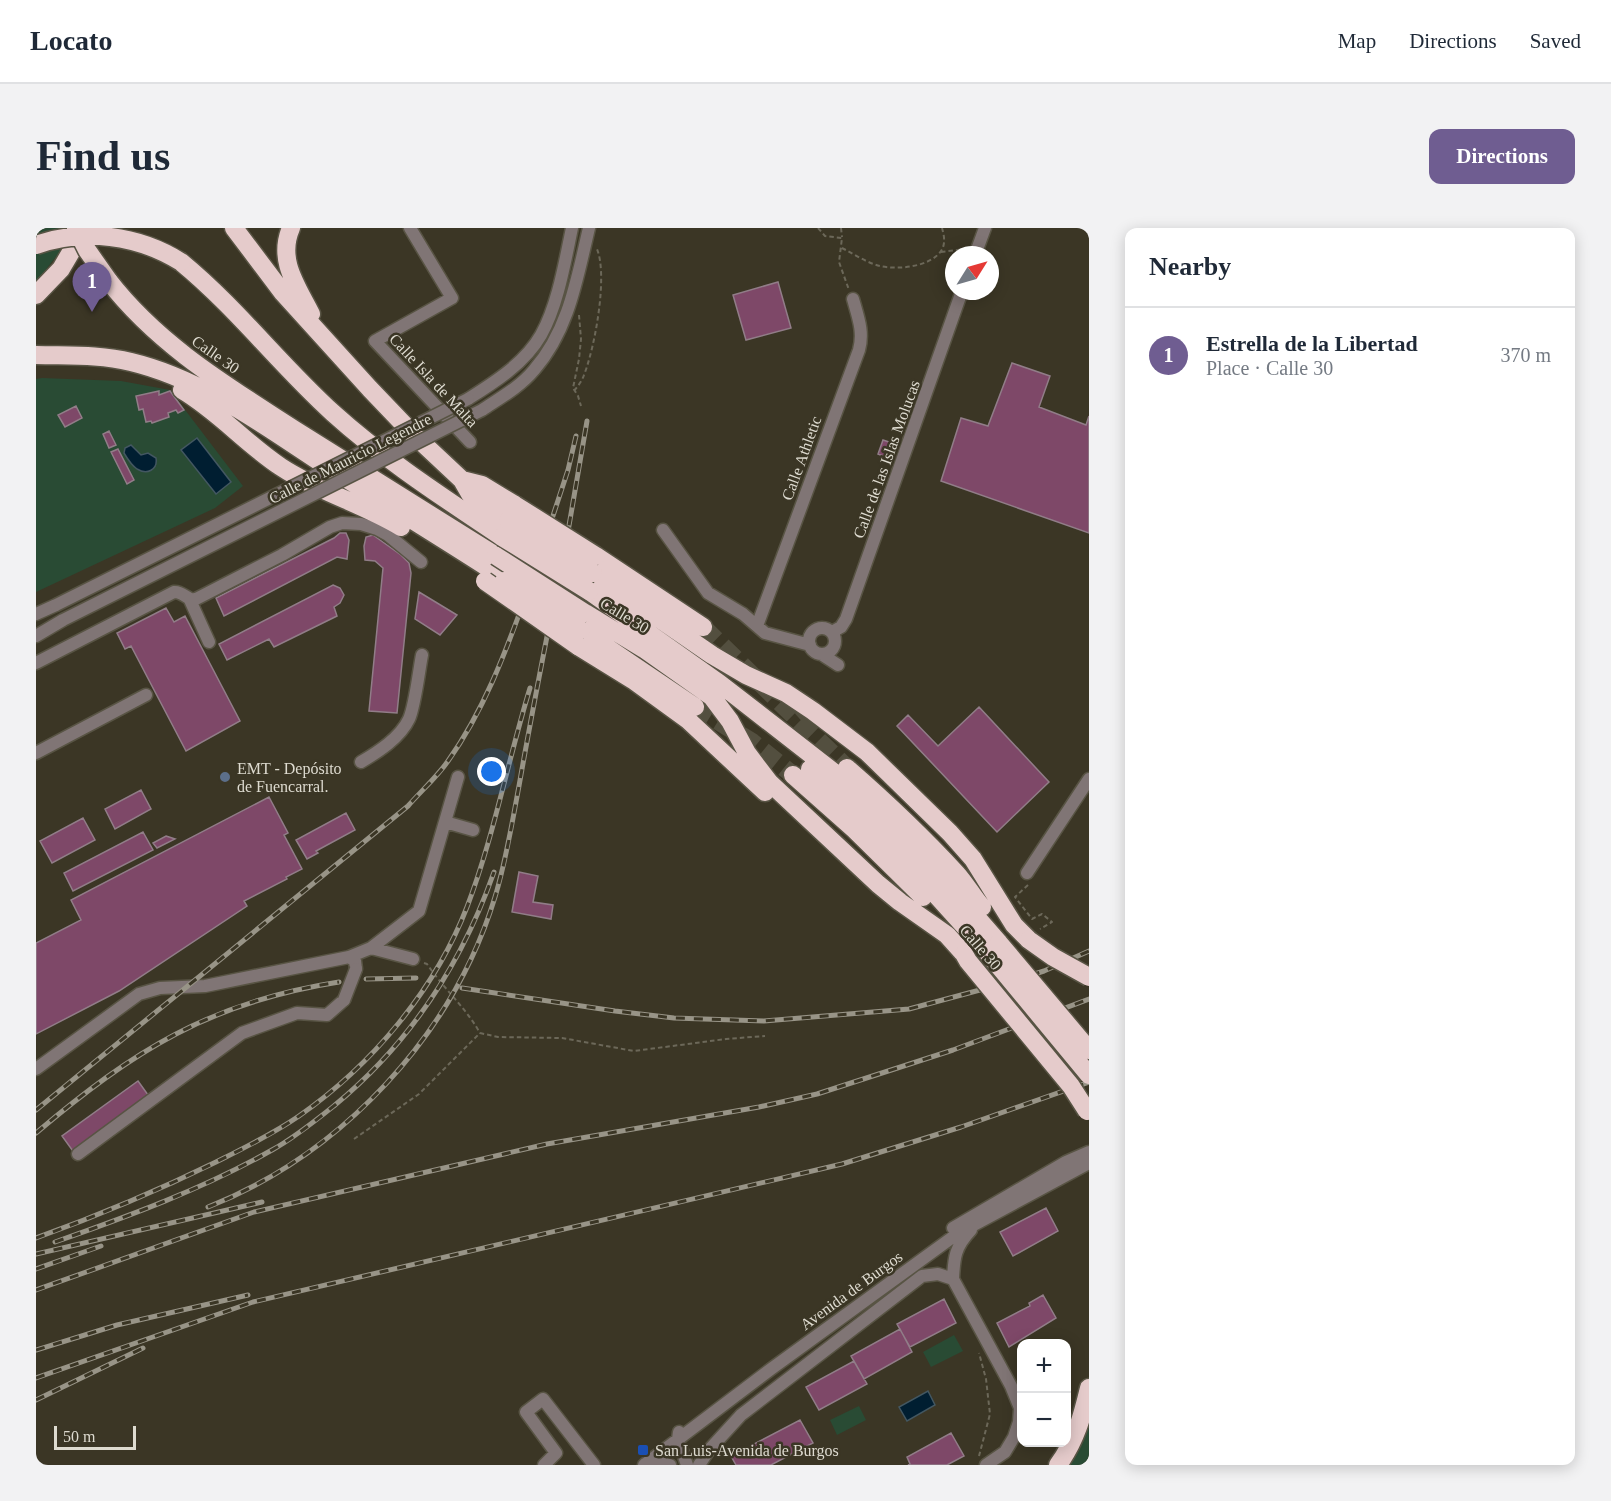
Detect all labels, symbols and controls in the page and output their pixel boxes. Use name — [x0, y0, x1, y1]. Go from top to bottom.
text: Locato — [30, 25, 112, 56]
text: Map — [1338, 29, 1376, 53]
text: Directions — [1409, 29, 1497, 53]
text: Saved — [1530, 29, 1581, 53]
button: Directions — [1429, 129, 1575, 184]
text: Find us — [36, 133, 170, 179]
north arrow — [945, 246, 999, 300]
text: Nearby — [1149, 252, 1231, 281]
pin: 1 — [72, 262, 112, 312]
street label: Calle Isla de Malta — [386, 330, 481, 430]
text: Estrella de la Libertad — [1206, 331, 1418, 356]
street label: Calle 30 — [189, 332, 243, 377]
text: 1 — [1164, 344, 1174, 366]
text: 370 m — [1500, 344, 1551, 366]
text: Place · Calle 30 — [1206, 357, 1333, 379]
street label: Calle de las Islas Molucas — [850, 378, 923, 541]
street label: Calle de Mauricio Legendre — [266, 410, 435, 508]
street label: Calle Athletic — [778, 414, 825, 503]
street label: Calle 30 — [597, 594, 652, 637]
your location — [477, 757, 506, 786]
place label: EMT - Depósito de Fuencarral. — [237, 760, 342, 795]
marker: EMT - Depósito de Fuencarral. — [218, 770, 232, 784]
street label: Calle 30 — [957, 921, 1005, 973]
street label: Avenida de Burgos — [797, 1248, 906, 1334]
map controls — [1017, 1339, 1071, 1447]
button: + — [1017, 1339, 1071, 1393]
button: − — [1017, 1393, 1071, 1447]
scale bar — [54, 1423, 136, 1450]
text: 50 m — [63, 1428, 95, 1445]
place label: San Luis-Avenida de Burgos — [655, 1442, 839, 1460]
marker: San Luis-Avenida de Burgos — [636, 1443, 650, 1457]

